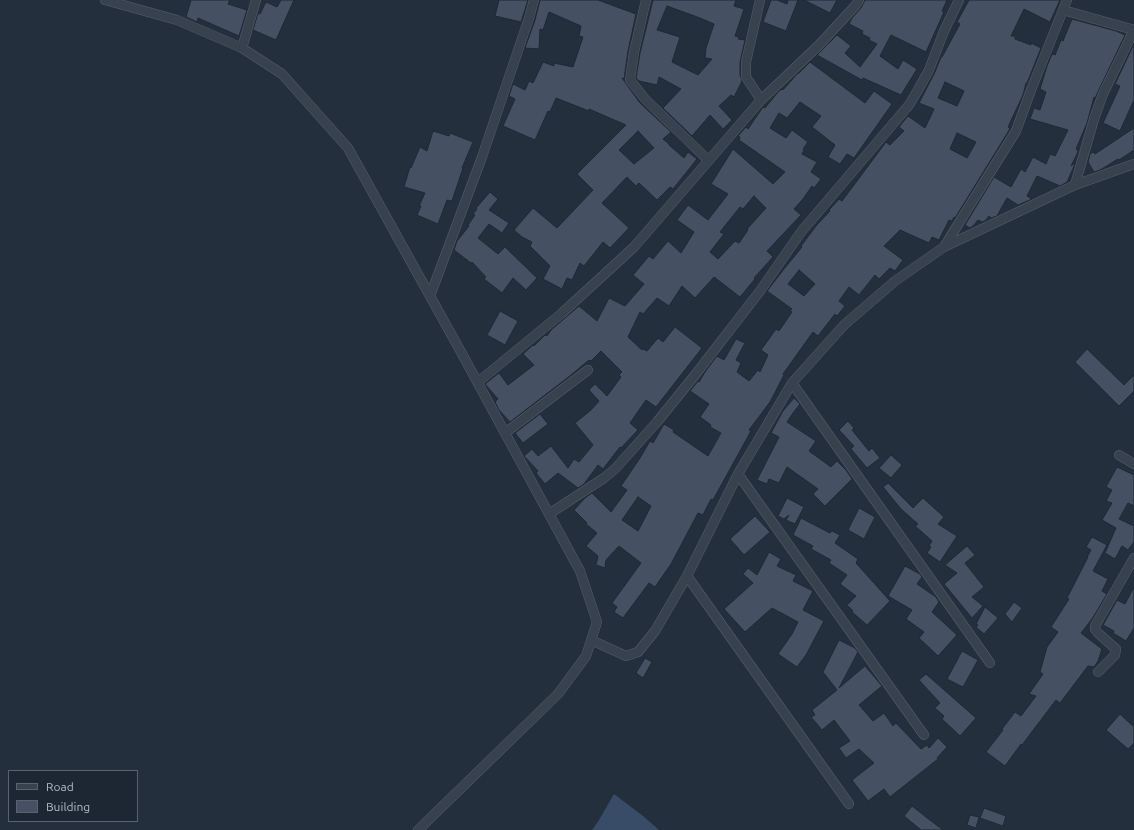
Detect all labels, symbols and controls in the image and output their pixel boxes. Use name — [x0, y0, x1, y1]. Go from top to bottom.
legend — [8, 770, 138, 822]
text: Road — [46, 780, 74, 793]
text: Building — [46, 800, 90, 813]

